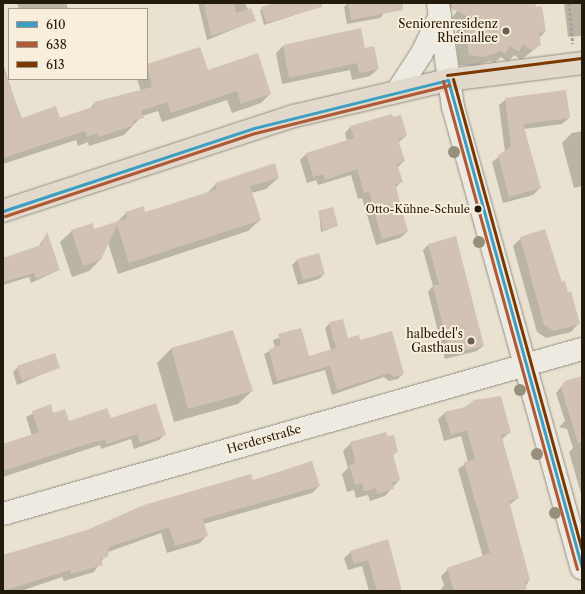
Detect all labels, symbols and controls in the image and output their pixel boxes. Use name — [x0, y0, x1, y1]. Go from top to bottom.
legend — [8, 8, 148, 80]
text: 610 — [46, 17, 66, 32]
place label: Seniorenresidenz Rheinallee — [398, 17, 498, 45]
marker: Seniorenresidenz Rheinallee — [501, 26, 511, 36]
text: 638 — [46, 37, 67, 52]
text: 613 — [46, 57, 65, 72]
place label: Otto-Kühne-Schule — [366, 202, 470, 216]
marker: Otto-Kühne-Schule — [473, 204, 483, 214]
place label: halbedel's Gasthaus — [406, 327, 463, 355]
marker: halbedel's Gasthaus — [466, 336, 476, 346]
street label: Herderstraße — [225, 422, 303, 456]

